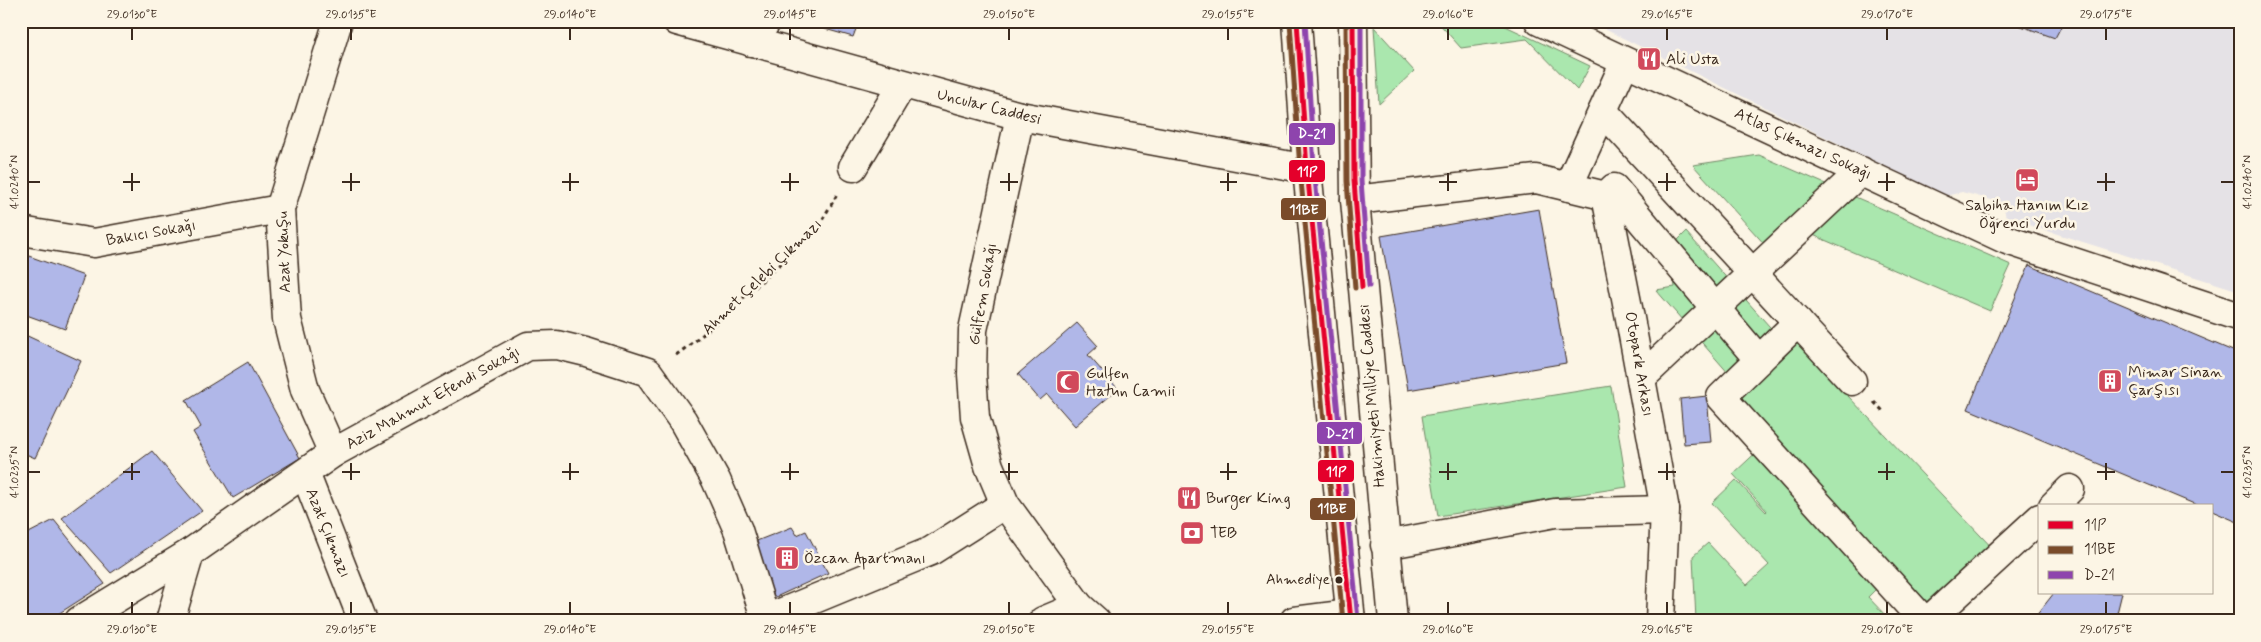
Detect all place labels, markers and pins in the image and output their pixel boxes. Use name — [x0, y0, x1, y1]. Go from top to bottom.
restaurant icon: Ali Usta — [1636, 46, 1662, 72]
place label: Ali Usta — [1666, 49, 1720, 70]
hotel icon: Sabiha Hanım Kız Öğrenci Yurdu — [2014, 167, 2040, 193]
place label: Sabiha Hanım Kız Öğrenci Yurdu — [1965, 195, 2089, 234]
place label: Mimar Sinan Çarşısı — [2128, 362, 2223, 401]
place label: Gulfen Hatun Camii — [1086, 363, 1175, 402]
building icon: Mimar Sinan Çarşısı — [2097, 368, 2123, 394]
mosque icon: Gulfen Hatun Camii — [1055, 369, 1081, 395]
restaurant icon: Burger King — [1176, 485, 1202, 511]
place label: Burger King — [1206, 488, 1291, 510]
bank icon: TEB — [1179, 520, 1205, 546]
place label: TEB — [1210, 523, 1237, 544]
building icon: Özcan Apartmanı — [774, 545, 800, 571]
place label: Özcan Apartmanı — [804, 548, 926, 570]
place label: Ahmediye — [1266, 570, 1330, 590]
marker: Ahmediye — [1334, 575, 1344, 585]

